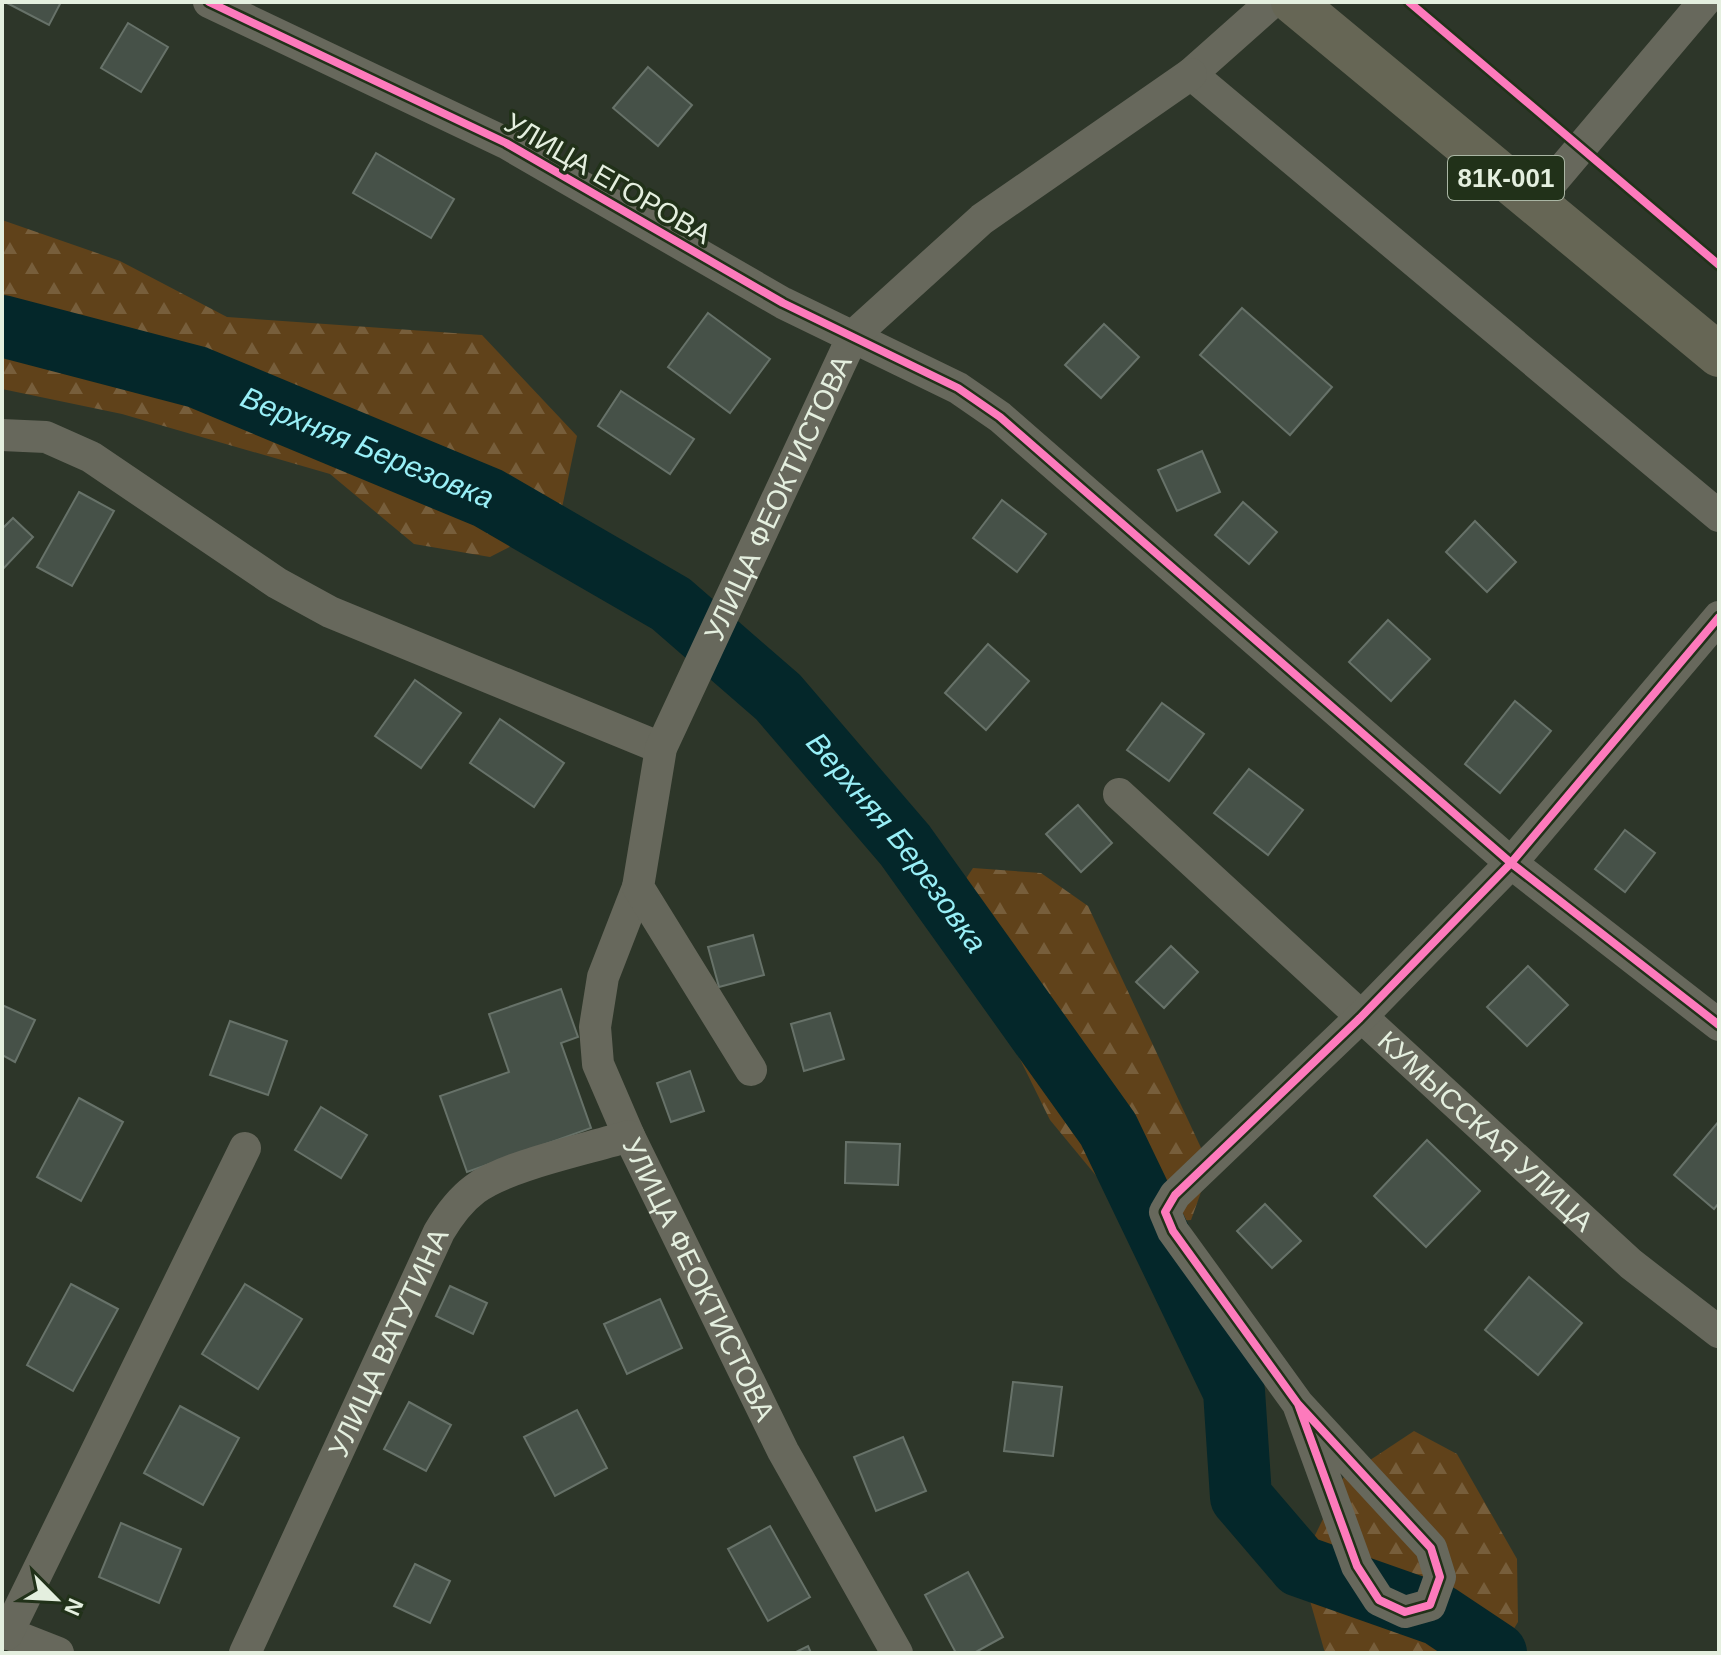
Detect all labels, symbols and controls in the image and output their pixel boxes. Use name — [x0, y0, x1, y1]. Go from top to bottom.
street label: УЛИЦА ЕГОРОВА — [499, 107, 717, 250]
road number: 81К-001 — [1448, 156, 1564, 200]
street label: УЛИЦА ФЕОКТИСТОВА — [698, 350, 858, 646]
water label: Верхняя Березовка — [236, 380, 499, 515]
water label: Верхняя Березовка — [800, 726, 993, 959]
street label: КУМЫССКАЯ УЛИЦА — [1372, 1025, 1600, 1238]
street label: УЛИЦА ФЕОКТИСТОВА — [616, 1133, 781, 1426]
street label: УЛИЦА ВАТУТИНА — [323, 1223, 455, 1462]
north arrow — [16, 1559, 96, 1639]
text: N — [59, 1595, 88, 1619]

